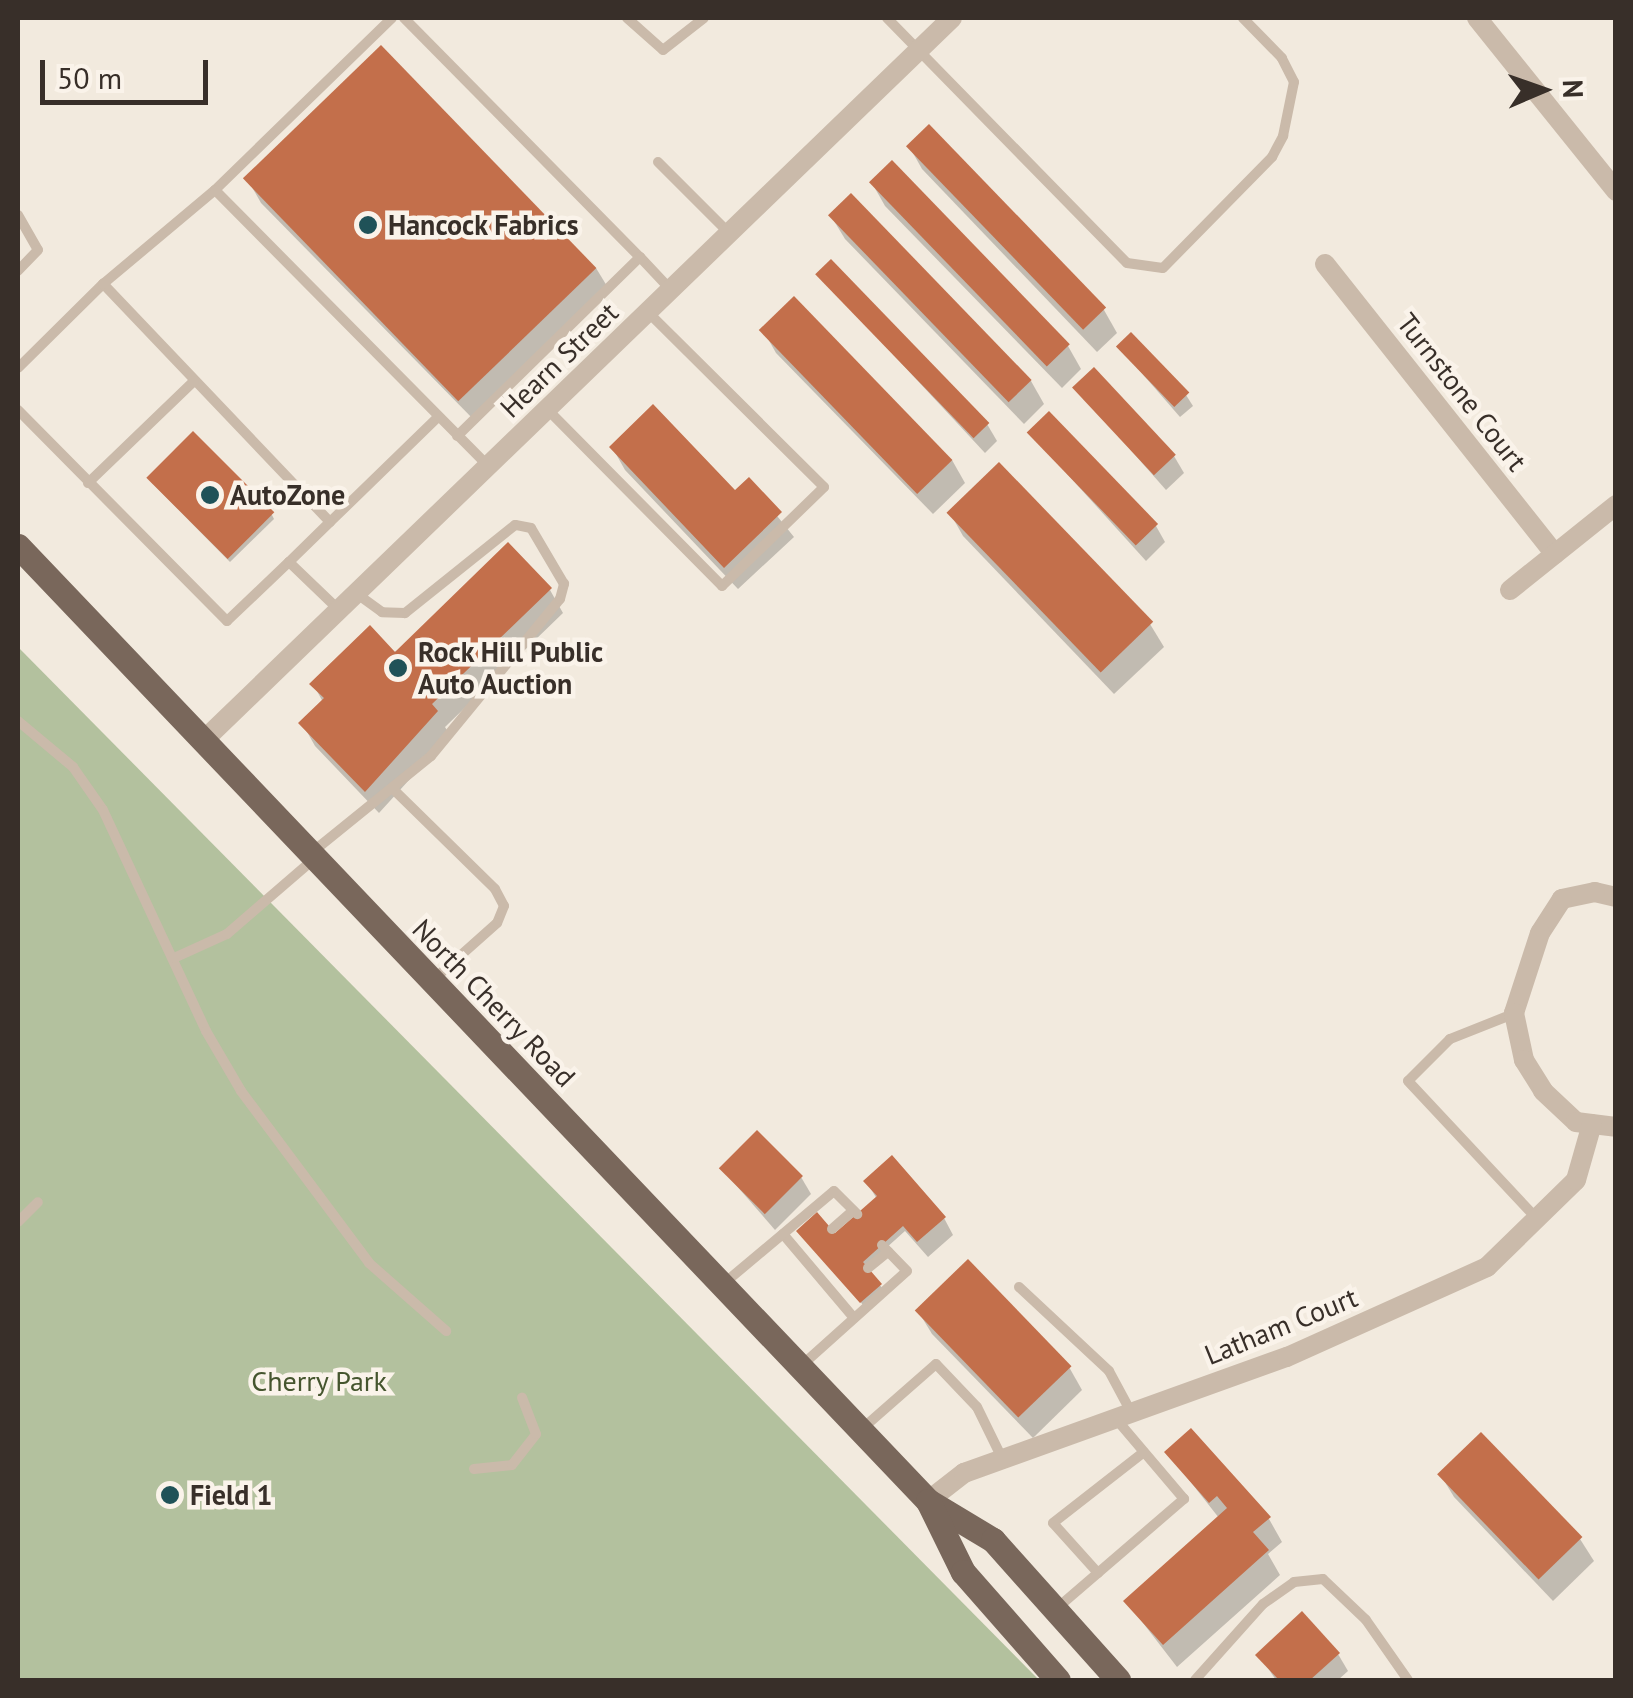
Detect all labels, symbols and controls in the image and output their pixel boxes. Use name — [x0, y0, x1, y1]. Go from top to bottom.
scale bar — [45, 40, 212, 102]
north arrow — [1493, 40, 1593, 140]
text: 50 m — [57, 58, 122, 97]
text: N — [1555, 79, 1592, 99]
place label: Hancock Fabrics — [388, 208, 579, 242]
marker: Hancock Fabrics — [357, 214, 379, 236]
street label: Hearn Street — [493, 296, 625, 424]
street label: Turnstone Court — [1390, 307, 1534, 477]
place label: AutoZone — [230, 478, 345, 512]
marker: AutoZone — [199, 484, 221, 506]
place label: Rock Hill Public Auto Auction — [418, 635, 604, 701]
marker: Rock Hill Public Auto Auction — [387, 657, 409, 679]
street label: North Cherry Road — [405, 912, 583, 1094]
street label: Latham Court — [1200, 1280, 1362, 1372]
park label: Cherry Park — [251, 1364, 387, 1398]
place label: Field 1 — [190, 1478, 272, 1512]
marker: Field 1 — [159, 1484, 181, 1506]

